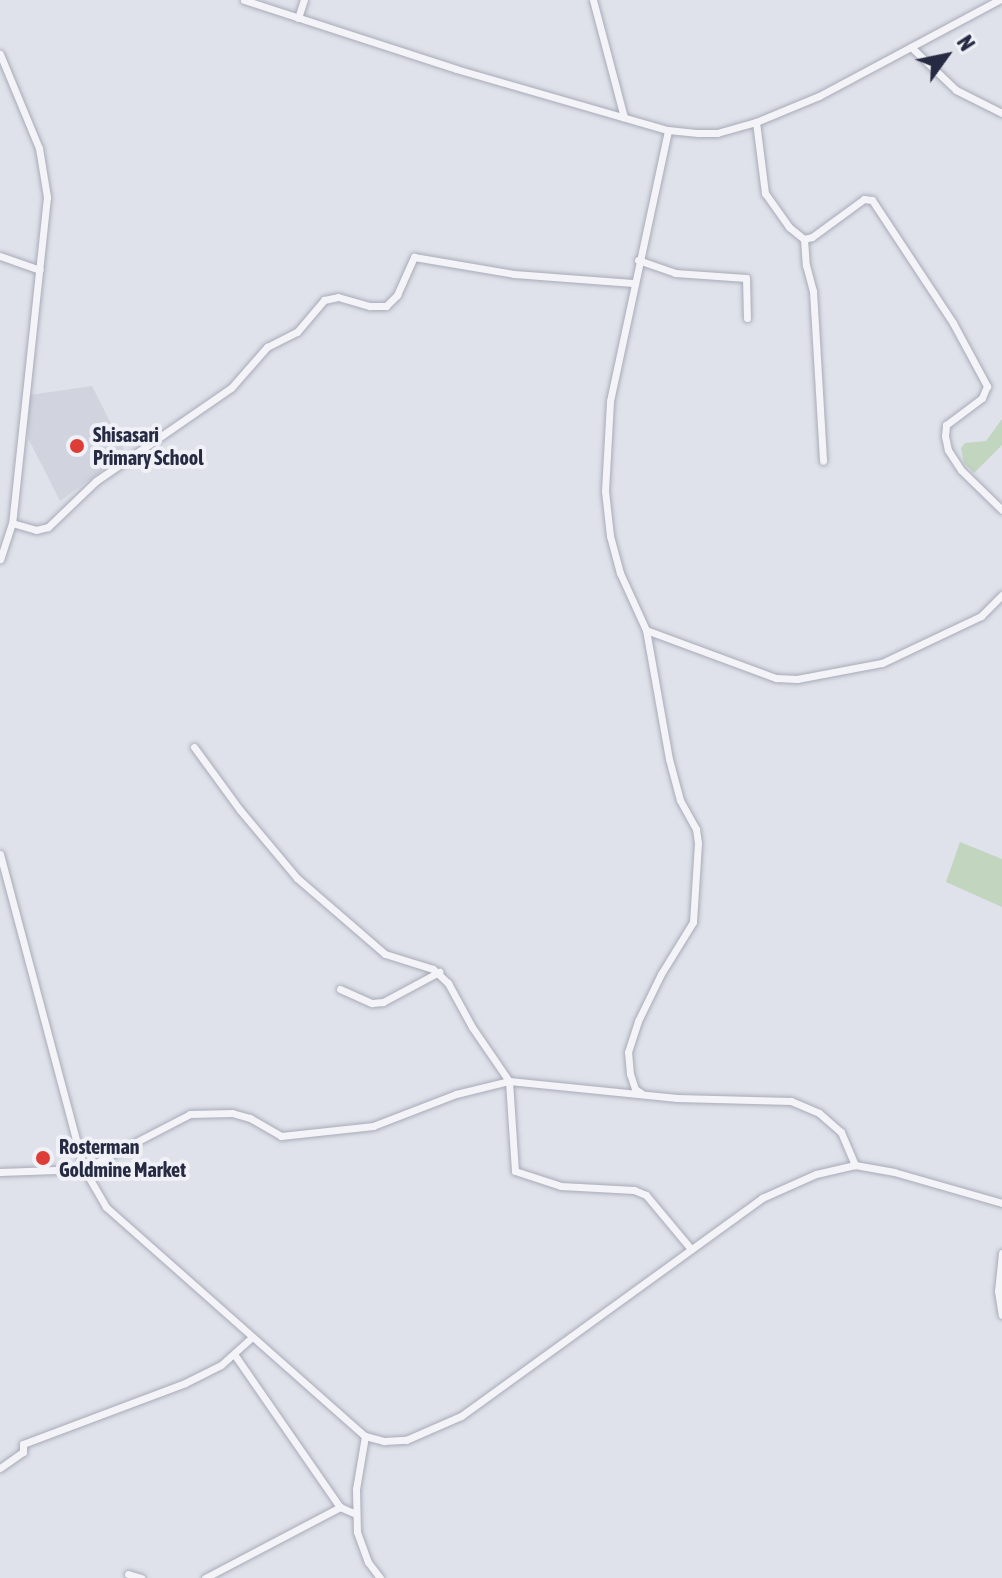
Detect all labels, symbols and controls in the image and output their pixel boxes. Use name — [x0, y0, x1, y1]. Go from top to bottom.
north arrow — [906, 16, 986, 96]
text: N — [952, 30, 981, 55]
place label: Shisasari Primary School — [93, 422, 203, 469]
marker: Shisasari Primary School — [68, 437, 86, 455]
place label: Rosterman Goldmine Market — [59, 1134, 186, 1181]
marker: Rosterman Goldmine Market — [34, 1149, 52, 1167]

